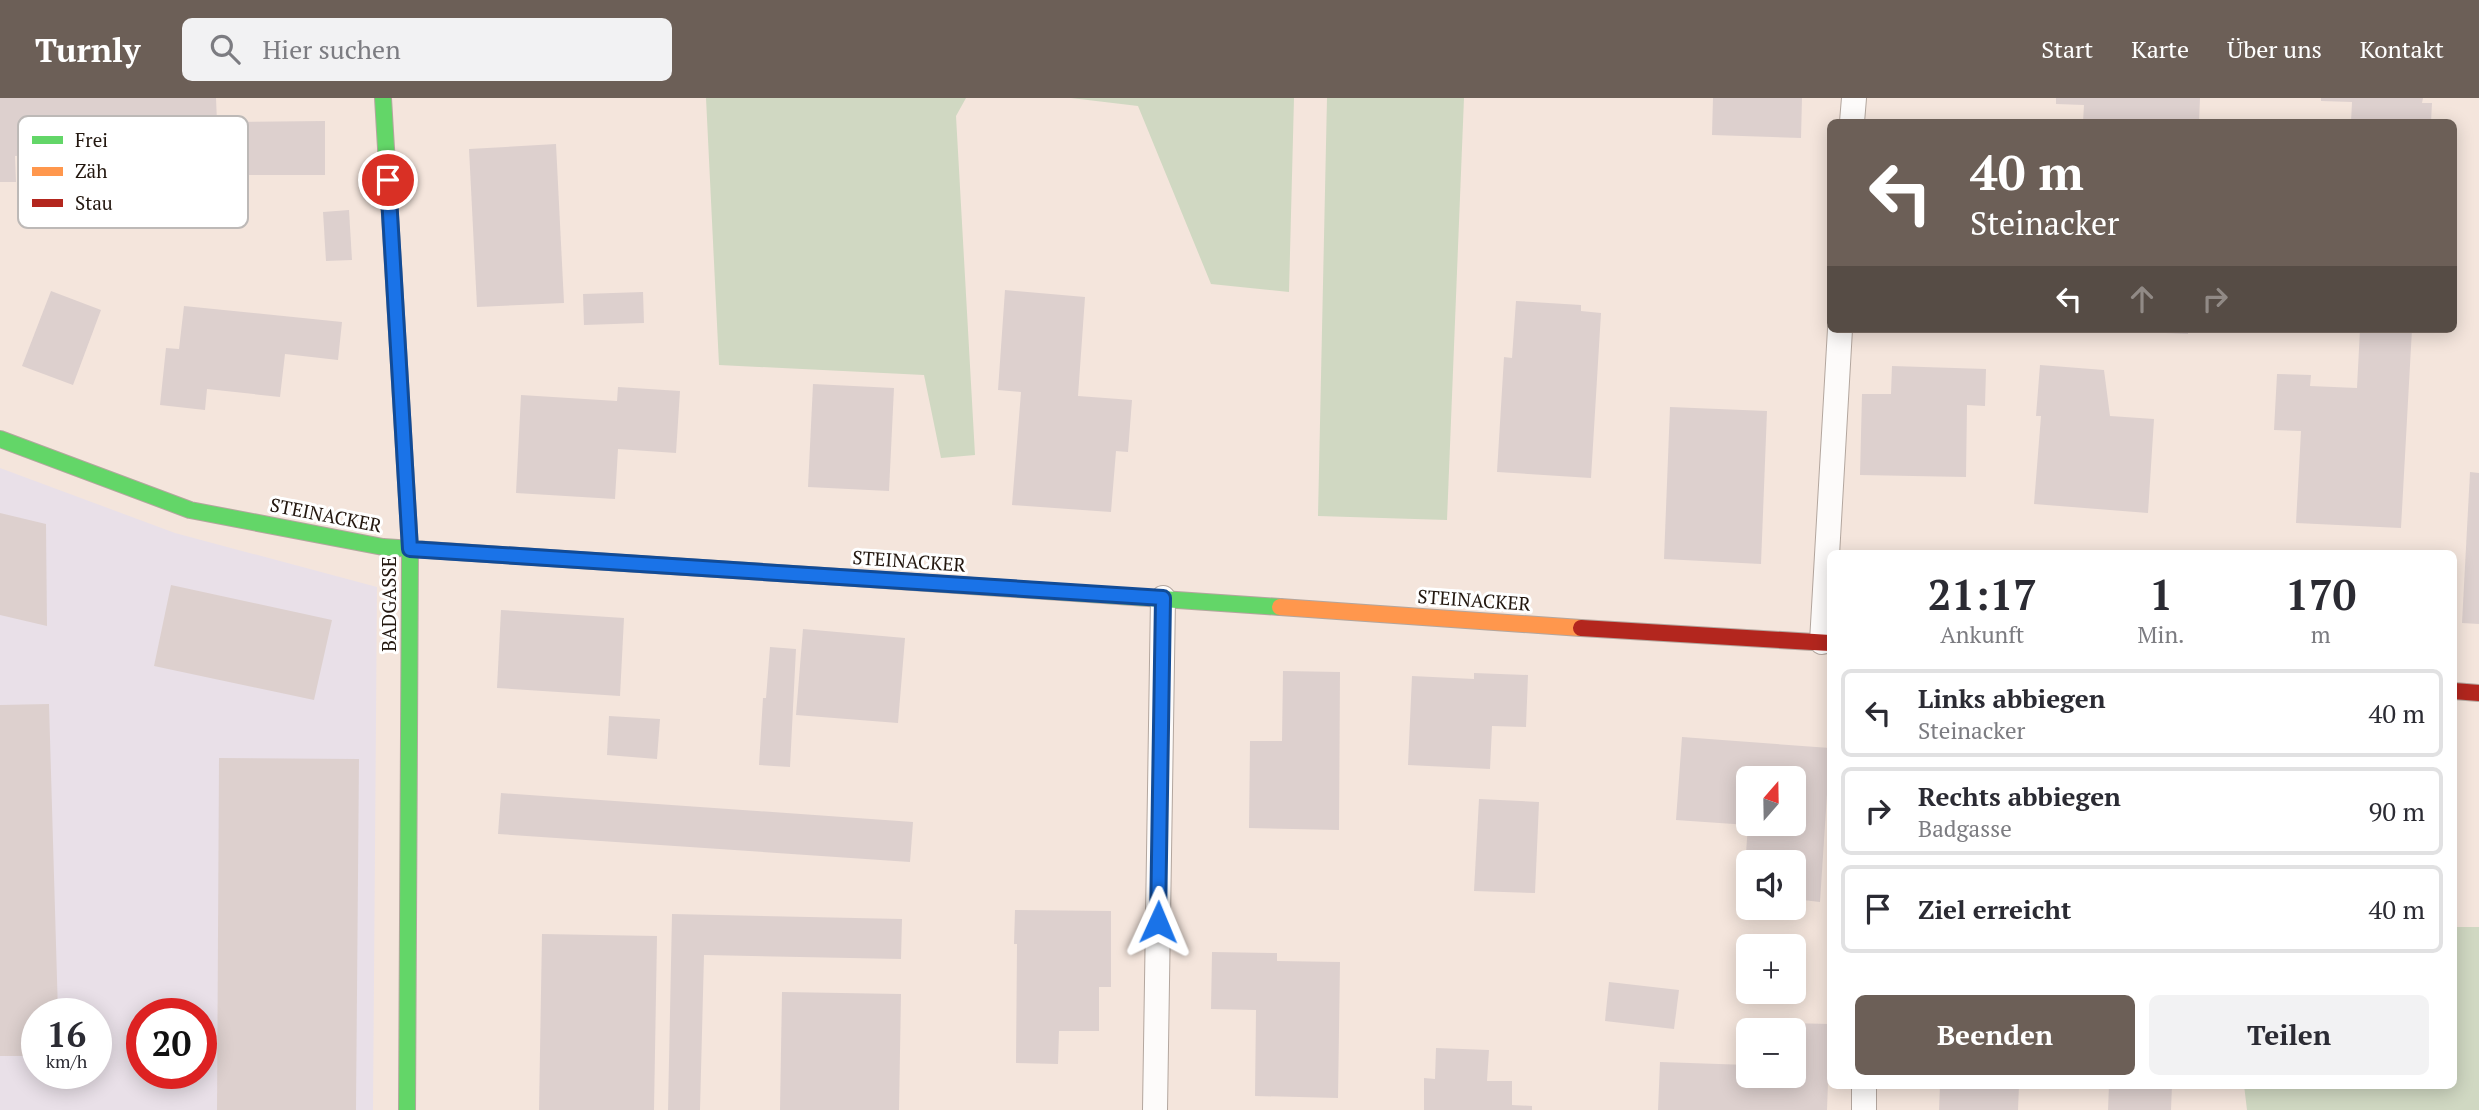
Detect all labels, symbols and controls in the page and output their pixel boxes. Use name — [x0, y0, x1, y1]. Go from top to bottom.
search box — [182, 18, 672, 81]
text: Turnly — [35, 28, 140, 71]
icon: search — [206, 30, 244, 68]
text: Hier suchen — [262, 32, 401, 66]
text: Start — [2041, 33, 2093, 65]
text: Karte — [2131, 33, 2189, 65]
text: Über uns — [2227, 33, 2322, 65]
text: Kontakt — [2360, 33, 2444, 65]
legend — [18, 116, 248, 228]
text: Frei — [75, 127, 108, 152]
text: 40 m — [1970, 139, 2084, 204]
icon: left — [1855, 147, 1946, 238]
pin — [358, 150, 418, 210]
text: Zäh — [75, 158, 107, 183]
icon: arrive — [369, 161, 407, 199]
text: Stau — [75, 190, 113, 215]
text: Steinacker — [1970, 202, 2119, 244]
icon: left — [2050, 280, 2088, 318]
icon: ahead — [2123, 280, 2161, 318]
icon: right — [2196, 280, 2234, 318]
street label: STEINACKER — [268, 491, 384, 538]
street label: STEINACKER — [852, 544, 966, 577]
street label: BADGASSE — [376, 556, 401, 652]
text: 21:17 — [1928, 566, 2037, 622]
text: 1 — [2149, 566, 2173, 622]
text: 170 — [2285, 566, 2356, 622]
street label: STEINACKER — [1417, 583, 1531, 616]
text: Ankunft — [1940, 619, 2024, 650]
text: Min. — [2138, 619, 2185, 650]
text: m — [2311, 619, 2331, 650]
text: Links abbiegen — [1918, 681, 2106, 715]
icon: left — [1859, 694, 1897, 732]
text: 40 m — [2369, 696, 2425, 730]
text: Steinacker — [1918, 715, 2025, 746]
north arrow — [1736, 766, 1806, 836]
map controls — [1736, 766, 1806, 1088]
text: Rechts abbiegen — [1918, 779, 2121, 813]
icon: right — [1859, 792, 1897, 830]
text: 90 m — [2369, 794, 2425, 828]
text: Badgasse — [1918, 813, 2012, 844]
button: sound — [1736, 850, 1806, 920]
position arrow — [1121, 885, 1195, 959]
icon: arrive — [1859, 890, 1897, 928]
text: Ziel erreicht — [1918, 892, 2071, 926]
text: 40 m — [2369, 892, 2425, 926]
button: + — [1736, 934, 1806, 1004]
button: Beenden — [1855, 995, 2135, 1075]
button: Teilen — [2149, 995, 2429, 1075]
speed limit sign: 20 — [126, 998, 217, 1089]
text: 16 — [47, 1011, 86, 1057]
button: − — [1736, 1018, 1806, 1088]
text: km/h — [46, 1049, 87, 1073]

